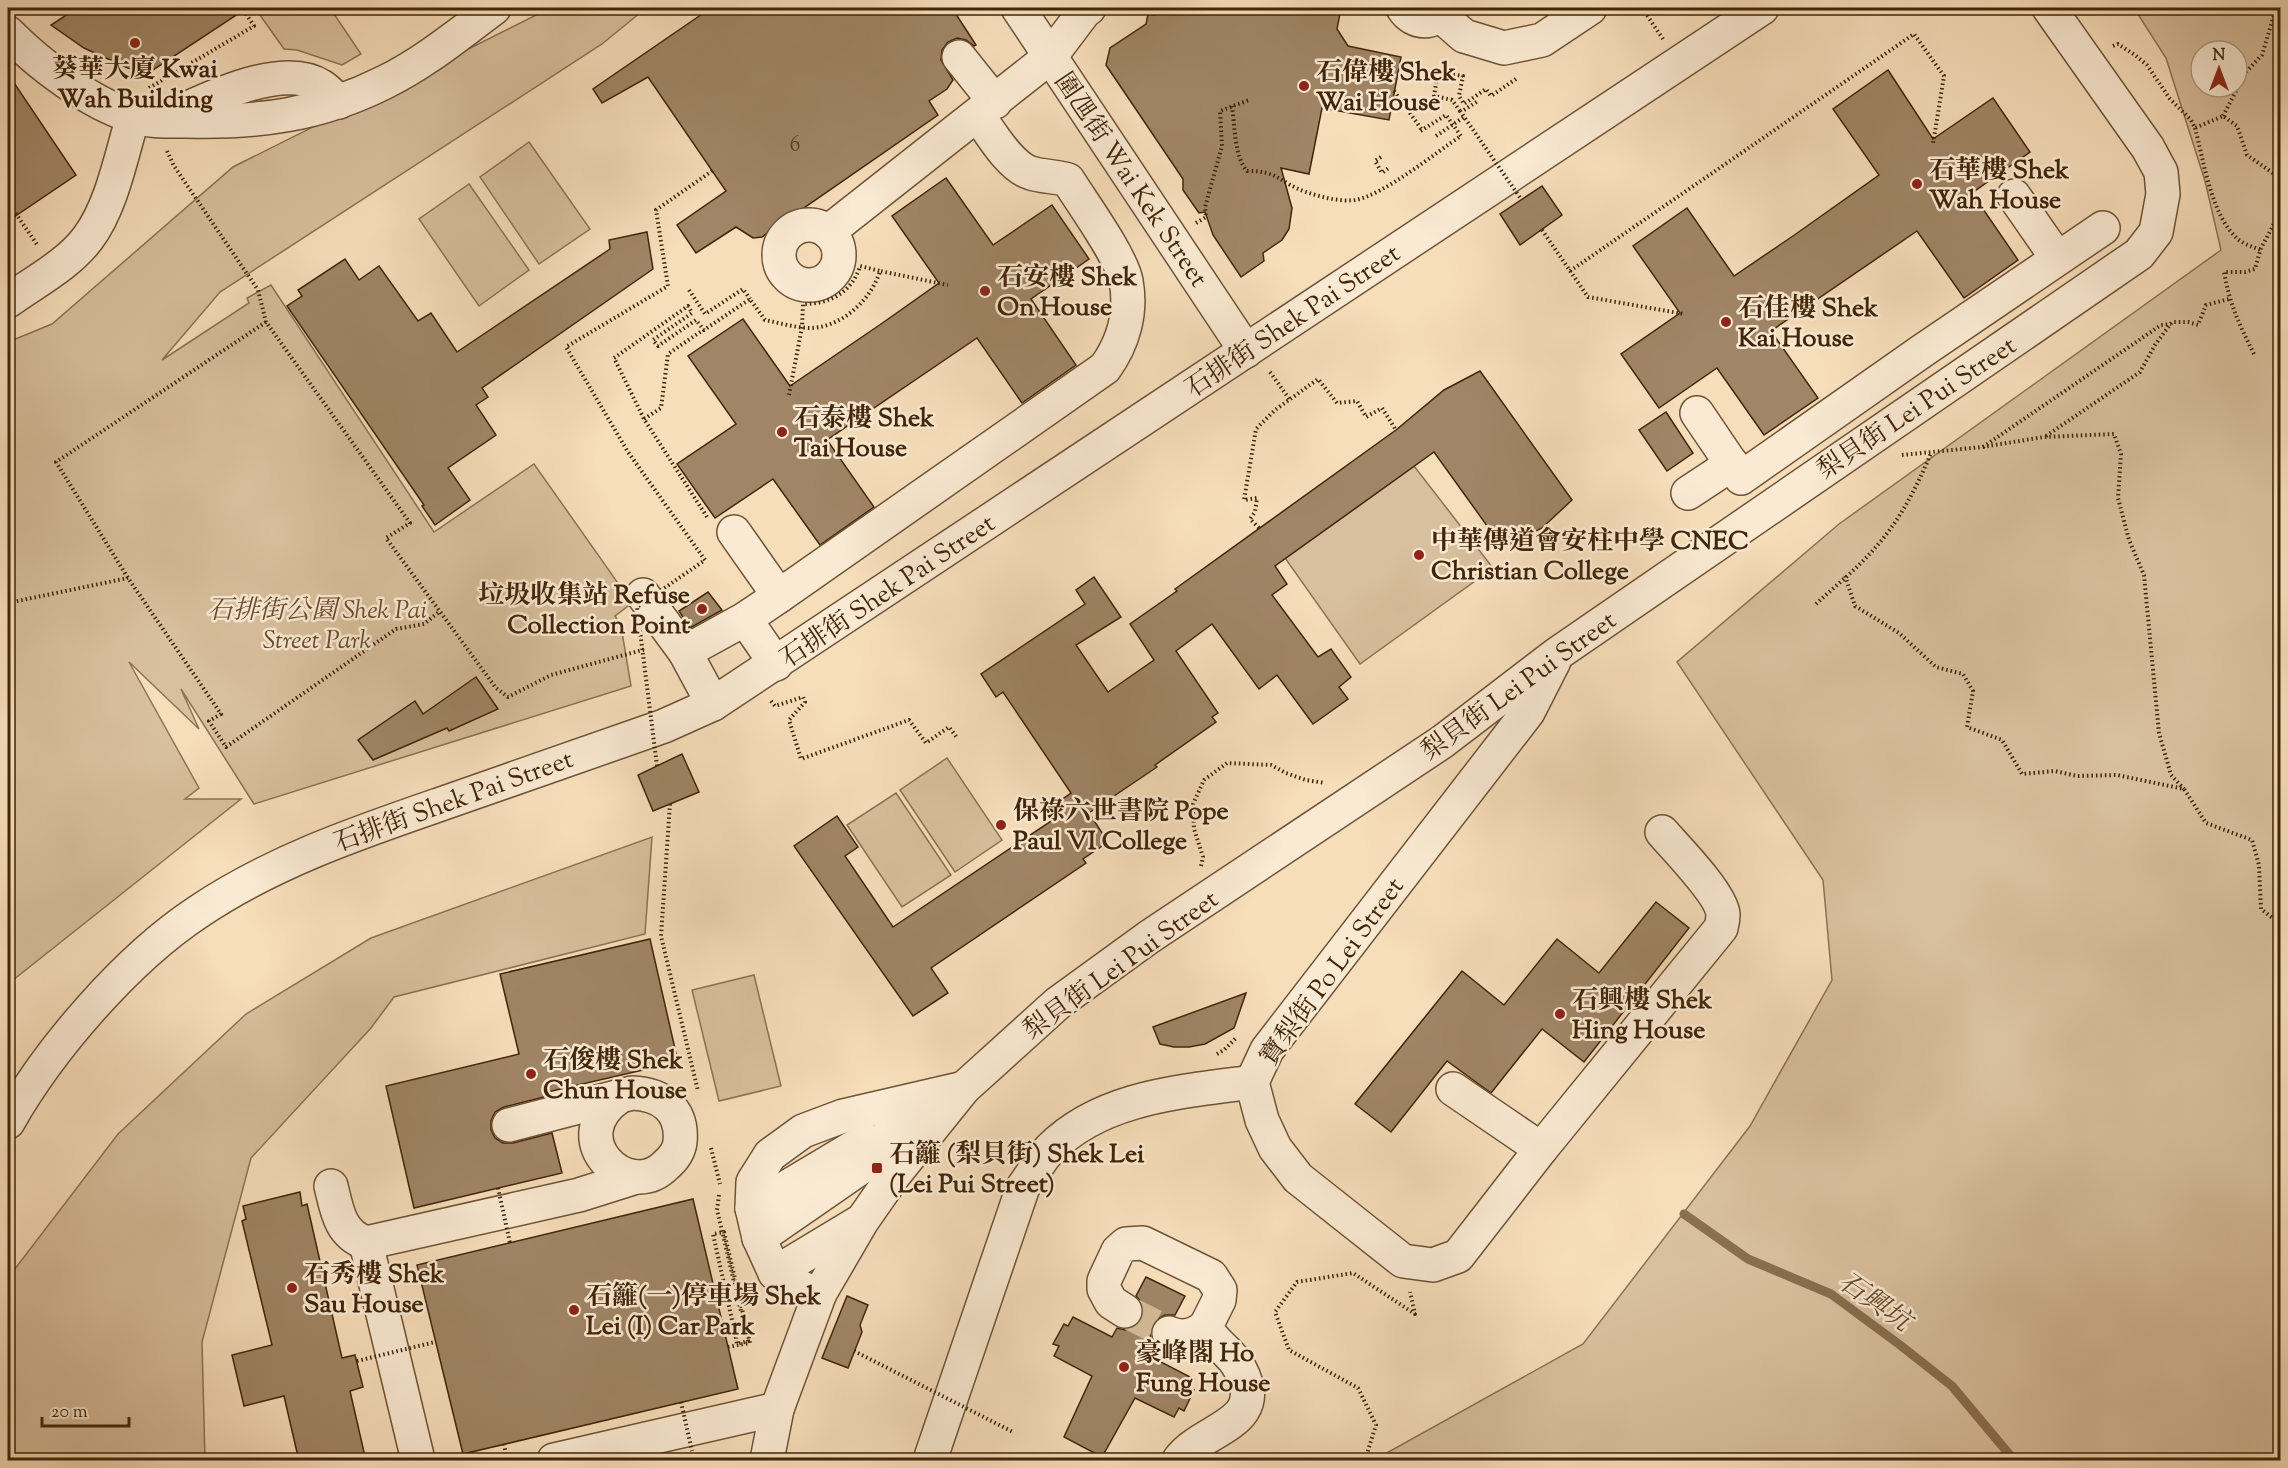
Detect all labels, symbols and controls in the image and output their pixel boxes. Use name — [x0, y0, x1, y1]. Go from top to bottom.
marker: 葵華大廈 Kwai Wah Building — [128, 36, 142, 50]
north arrow — [2189, 39, 2249, 99]
text: N — [2213, 45, 2226, 68]
place label: 葵華大廈 Kwai Wah Building — [52, 52, 219, 119]
place label: 石偉樓 Shek Wai House — [1316, 55, 1457, 122]
street label: 圍乪街 Wai Kek Street — [1044, 65, 1216, 295]
marker: 石偉樓 Shek Wai House — [1297, 79, 1311, 93]
house number: 6 — [790, 130, 800, 162]
place label: 石華樓 Shek Wah House — [1929, 153, 2070, 220]
marker: 石華樓 Shek Wah House — [1910, 177, 1924, 191]
street label: 石排街 Shek Pai Street — [1179, 236, 1408, 408]
place label: 石安樓 Shek On House — [997, 260, 1138, 327]
marker: 石安樓 Shek On House — [978, 284, 992, 298]
place label: 石佳樓 Shek Kai House — [1738, 291, 1879, 358]
marker: 石佳樓 Shek Kai House — [1719, 315, 1733, 329]
street label: 梨貝街 Lei Pui Street — [1810, 328, 2025, 490]
place label: 石泰樓 Shek Tai House — [794, 401, 935, 468]
marker: 石泰樓 Shek Tai House — [775, 425, 789, 439]
street label: 石排街 Shek Pai Street — [774, 506, 1003, 678]
place label: 中華傳道會安柱中學 CNEC Christian College — [1431, 524, 1749, 591]
marker: 中華傳道會安柱中學 CNEC Christian College — [1412, 548, 1426, 562]
place label: 垃圾收集站 Refuse Collection Point — [478, 578, 690, 645]
park label: 石排街公園 Shek Pai Street Park — [207, 593, 427, 660]
marker: 垃圾收集站 Refuse Collection Point — [695, 602, 709, 616]
street label: 梨貝街 Lei Pui Street — [1414, 603, 1625, 771]
street label: 石排街 Shek Pai Street — [329, 742, 579, 863]
place label: 保祿六世書院 Pope Paul VI College — [1013, 794, 1229, 861]
marker: 保祿六世書院 Pope Paul VI College — [994, 818, 1008, 832]
street label: 寶梨街 Po Lei Street — [1252, 871, 1414, 1074]
street label: 梨貝街 Lei Pui Street — [1016, 882, 1227, 1050]
place label: 石興樓 Shek Hing House — [1572, 983, 1713, 1050]
marker: 石興樓 Shek Hing House — [1553, 1007, 1567, 1021]
place label: 石俊樓 Shek Chun House — [543, 1043, 687, 1110]
marker: 石俊樓 Shek Chun House — [524, 1067, 538, 1081]
place label: 石籬 (梨貝街) Shek Lei (Lei Pui Street) — [889, 1137, 1145, 1204]
marker: 石籬 (梨貝街) Shek Lei (Lei Pui Street) — [870, 1161, 884, 1175]
place label: 石秀樓 Shek Sau House — [304, 1257, 445, 1324]
water label: 石興坑 — [1829, 1264, 1921, 1345]
place label: 石籬(一)停車場 Shek Lei (I) Car Park — [586, 1279, 822, 1346]
marker: 石秀樓 Shek Sau House — [285, 1281, 299, 1295]
marker: 石籬(一)停車場 Shek Lei (I) Car Park — [567, 1303, 581, 1317]
place label: 豪峰閣 Ho Fung House — [1136, 1336, 1270, 1403]
marker: 豪峰閣 Ho Fung House — [1117, 1360, 1131, 1374]
scale bar — [42, 1390, 129, 1428]
text: 20 m — [51, 1400, 88, 1426]

